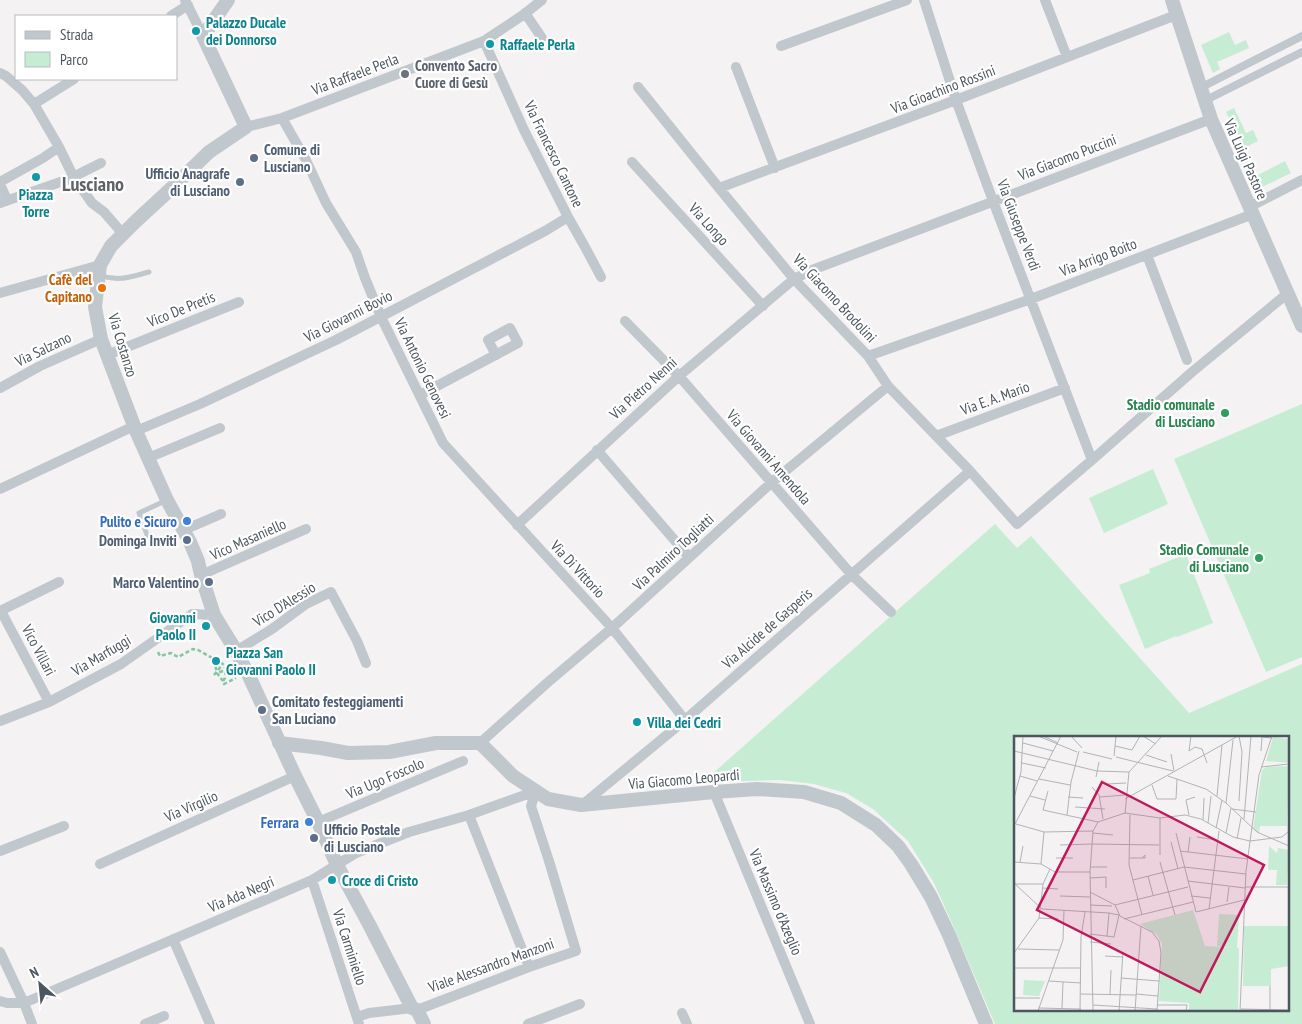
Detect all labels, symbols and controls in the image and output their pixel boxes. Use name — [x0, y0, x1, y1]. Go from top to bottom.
place label: Palazzo Ducale dei Donnorso — [206, 13, 286, 49]
legend — [15, 15, 178, 80]
text: Strada — [60, 25, 93, 44]
marker: Palazzo Ducale dei Donnorso — [190, 25, 202, 37]
place label: Raffaele Perla — [500, 35, 575, 54]
marker: Raffaele Perla — [484, 38, 496, 50]
street label: Via Raffaele Perla — [308, 49, 401, 100]
text: Parco — [60, 50, 88, 69]
place label: Convento Sacro Cuore di Gesù — [415, 56, 497, 92]
street label: Via Gioachino Rossini — [887, 60, 998, 118]
marker: Convento Sacro Cuore di Gesù — [399, 68, 411, 80]
street label: Via Francesco Cantone — [520, 97, 588, 210]
street label: Via Luigi Pastore — [1219, 115, 1272, 202]
street label: Via Giacomo Puccini — [1014, 130, 1119, 185]
place label: Comune di Lusciano — [264, 140, 320, 176]
marker: Comune di Lusciano — [248, 152, 260, 164]
place label: Ufficio Anagrafe di Lusciano — [145, 164, 230, 200]
marker: Piazza Torre — [30, 171, 42, 183]
district label: Lusciano — [62, 171, 124, 197]
marker: Ufficio Anagrafe di Lusciano — [234, 176, 246, 188]
street label: Via Giuseppe Verdi — [993, 176, 1045, 273]
place label: Piazza Torre — [19, 185, 53, 221]
street label: Via Longo — [684, 198, 733, 249]
street label: Via Arrigo Boito — [1056, 234, 1139, 281]
street label: Via Giacomo Brodolini — [788, 249, 881, 346]
place label: Cafè del Capitano — [45, 270, 92, 306]
marker: Cafè del Capitano — [96, 282, 108, 294]
street label: Via Giovanni Bovio — [300, 286, 395, 347]
street label: Vico De Pretis — [143, 287, 218, 332]
street label: Via Costanzo — [104, 310, 142, 379]
street label: Via Antonio Genovesi — [390, 314, 456, 421]
street label: Via Salzano — [11, 327, 74, 371]
street label: Via Pietro Nenni — [605, 353, 681, 424]
street label: Via E. A. Mario — [957, 377, 1032, 420]
place label: Stadio comunale di Lusciano — [1127, 395, 1215, 431]
street label: Via Giovanni Amendola — [722, 405, 815, 508]
marker: Stadio comunale di Lusciano — [1219, 407, 1231, 419]
street label: Via Palmiro Togliatti — [628, 510, 718, 595]
place label: Pulito e Sicuro — [100, 512, 177, 531]
street label: Vico Masaniello — [206, 514, 289, 565]
marker: Pulito e Sicuro — [181, 515, 193, 527]
place label: Dominga Inviti — [99, 531, 177, 550]
marker: Dominga Inviti — [181, 534, 193, 546]
street label: Via Di Vittorio — [546, 535, 609, 602]
place label: Stadio Comunale di Lusciano — [1160, 540, 1249, 576]
marker: Stadio Comunale di Lusciano — [1253, 552, 1265, 564]
place label: Marco Valentino — [113, 573, 199, 592]
marker: Marco Valentino — [203, 576, 215, 588]
street label: Vico D'Alessio — [248, 577, 319, 631]
street label: Via Alcide de Gasperis — [717, 584, 816, 673]
place label: Giovanni Paolo II — [150, 608, 196, 644]
street label: Vico Villari — [17, 620, 60, 679]
marker: Giovanni Paolo II — [200, 620, 212, 632]
street label: Via Marfuggi — [67, 630, 134, 681]
place label: Piazza San Giovanni Paolo II — [226, 643, 316, 679]
marker: Piazza San Giovanni Paolo II — [210, 655, 222, 667]
place label: Comitato festeggiamenti San Luciano — [272, 692, 403, 728]
marker: Comitato festeggiamenti San Luciano — [256, 704, 268, 716]
place label: Villa dei Cedri — [646, 713, 721, 732]
marker: Villa dei Cedri — [631, 716, 643, 728]
inset map — [1014, 736, 1290, 1012]
street label: Via Ugo Foscolo — [342, 753, 427, 803]
street label: Via Giacomo Leopardi — [627, 765, 740, 793]
street label: Via Virgilio — [161, 786, 221, 827]
place label: Ferrara — [261, 813, 299, 832]
marker: Ferrara — [303, 816, 315, 828]
place label: Ufficio Postale di Lusciano — [324, 820, 400, 856]
marker: Ufficio Postale di Lusciano — [308, 832, 320, 844]
street label: Via Massimo d'Azeglio — [745, 845, 807, 958]
place label: Croce di Cristo — [342, 871, 418, 890]
street label: Via Ada Negri — [204, 872, 277, 917]
marker: Croce di Cristo — [326, 874, 338, 886]
street label: Via Carminiello — [328, 906, 371, 987]
street label: Viale Alessandro Manzoni — [425, 933, 556, 997]
north arrow — [15, 959, 65, 1009]
text: N — [27, 963, 42, 982]

